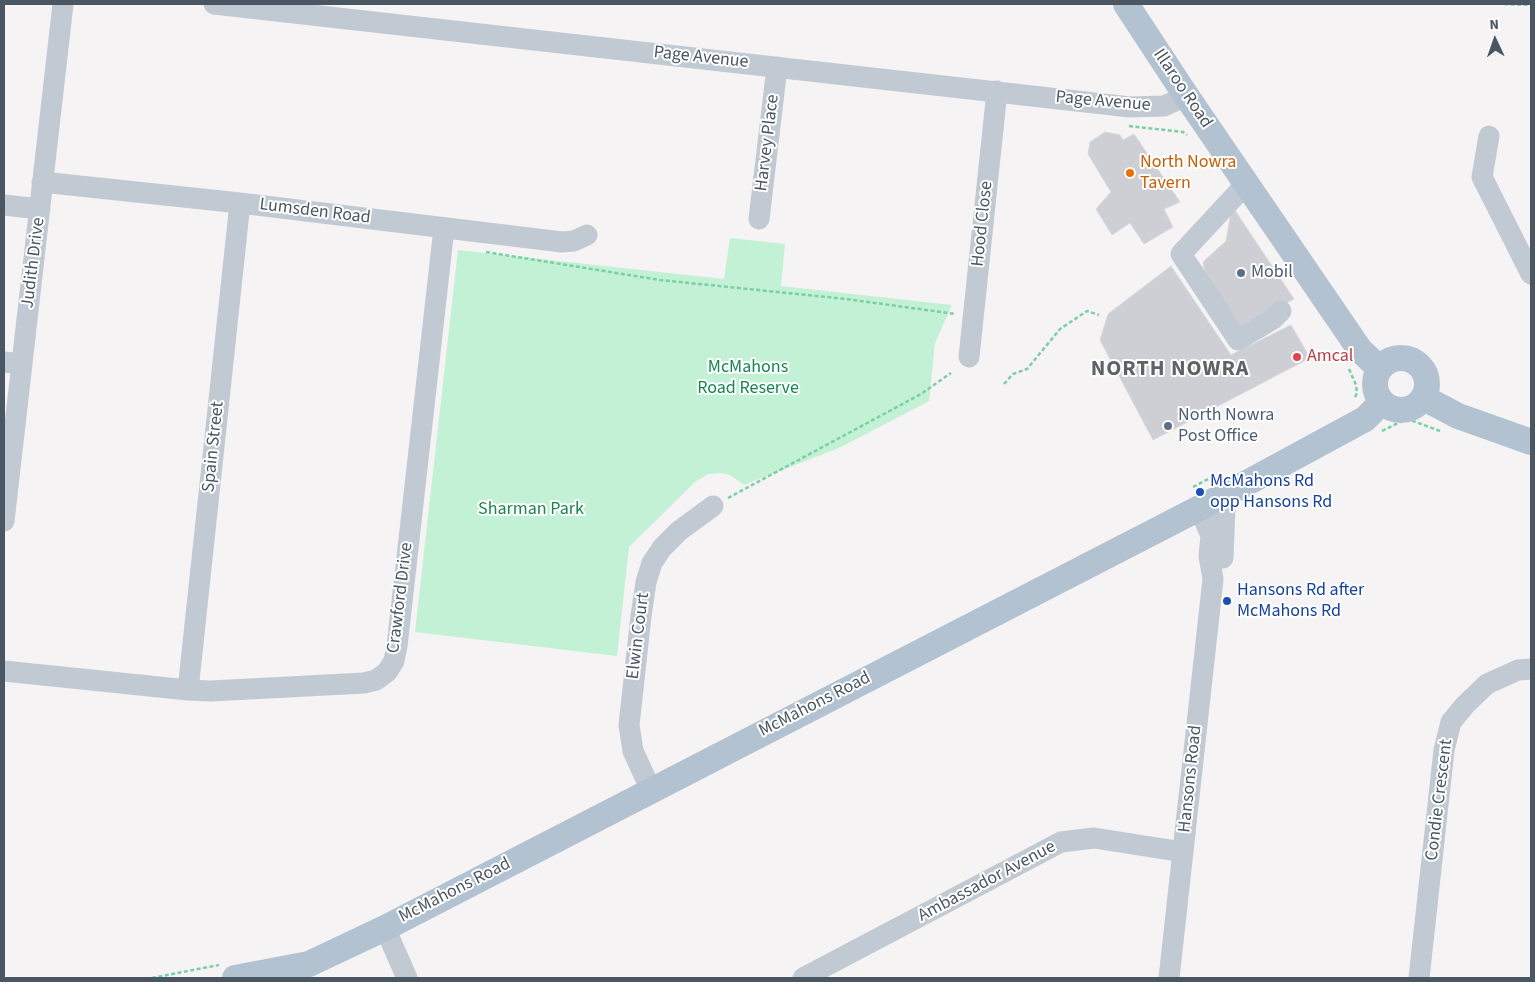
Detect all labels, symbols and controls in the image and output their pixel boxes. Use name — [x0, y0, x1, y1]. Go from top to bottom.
north arrow — [1470, 15, 1520, 65]
text: N — [1489, 15, 1499, 35]
street label: Page Avenue — [652, 42, 750, 74]
street label: Illaroo Road — [1148, 45, 1216, 133]
street label: Page Avenue — [1055, 87, 1151, 117]
street label: Harvey Place — [751, 93, 785, 193]
place label: North Nowra Tavern — [1140, 152, 1236, 194]
marker: North Nowra Tavern — [1124, 167, 1136, 179]
street label: Hood Close — [968, 180, 998, 268]
street label: Lumsden Road — [258, 194, 372, 230]
street label: Judith Drive — [18, 216, 50, 310]
place label: Mobil — [1251, 262, 1293, 284]
marker: Mobil — [1235, 267, 1247, 279]
place label: Amcal — [1307, 346, 1353, 368]
marker: Amcal — [1291, 351, 1303, 363]
park label: McMahons Road Reserve — [697, 357, 799, 399]
district label: NORTH NOWRA — [1089, 357, 1251, 383]
street label: Spain Street — [198, 400, 230, 494]
place label: North Nowra Post Office — [1178, 405, 1274, 448]
marker: North Nowra Post Office — [1162, 420, 1174, 432]
place label: McMahons Rd opp Hansons Rd — [1210, 471, 1332, 514]
marker: McMahons Rd opp Hansons Rd — [1194, 486, 1206, 498]
park label: Sharman Park — [478, 499, 584, 521]
street label: Crawford Drive — [383, 541, 419, 655]
place label: Hansons Rd after McMahons Rd — [1237, 580, 1364, 622]
street label: Elwin Court — [623, 591, 655, 681]
marker: Hansons Rd after McMahons Rd — [1221, 595, 1233, 607]
street label: McMahons Road — [755, 668, 875, 742]
street label: Hansons Road — [1175, 724, 1207, 834]
street label: Condie Crescent — [1422, 738, 1458, 862]
street label: Ambassador Avenue — [915, 837, 1059, 927]
street label: McMahons Road — [395, 854, 515, 928]

